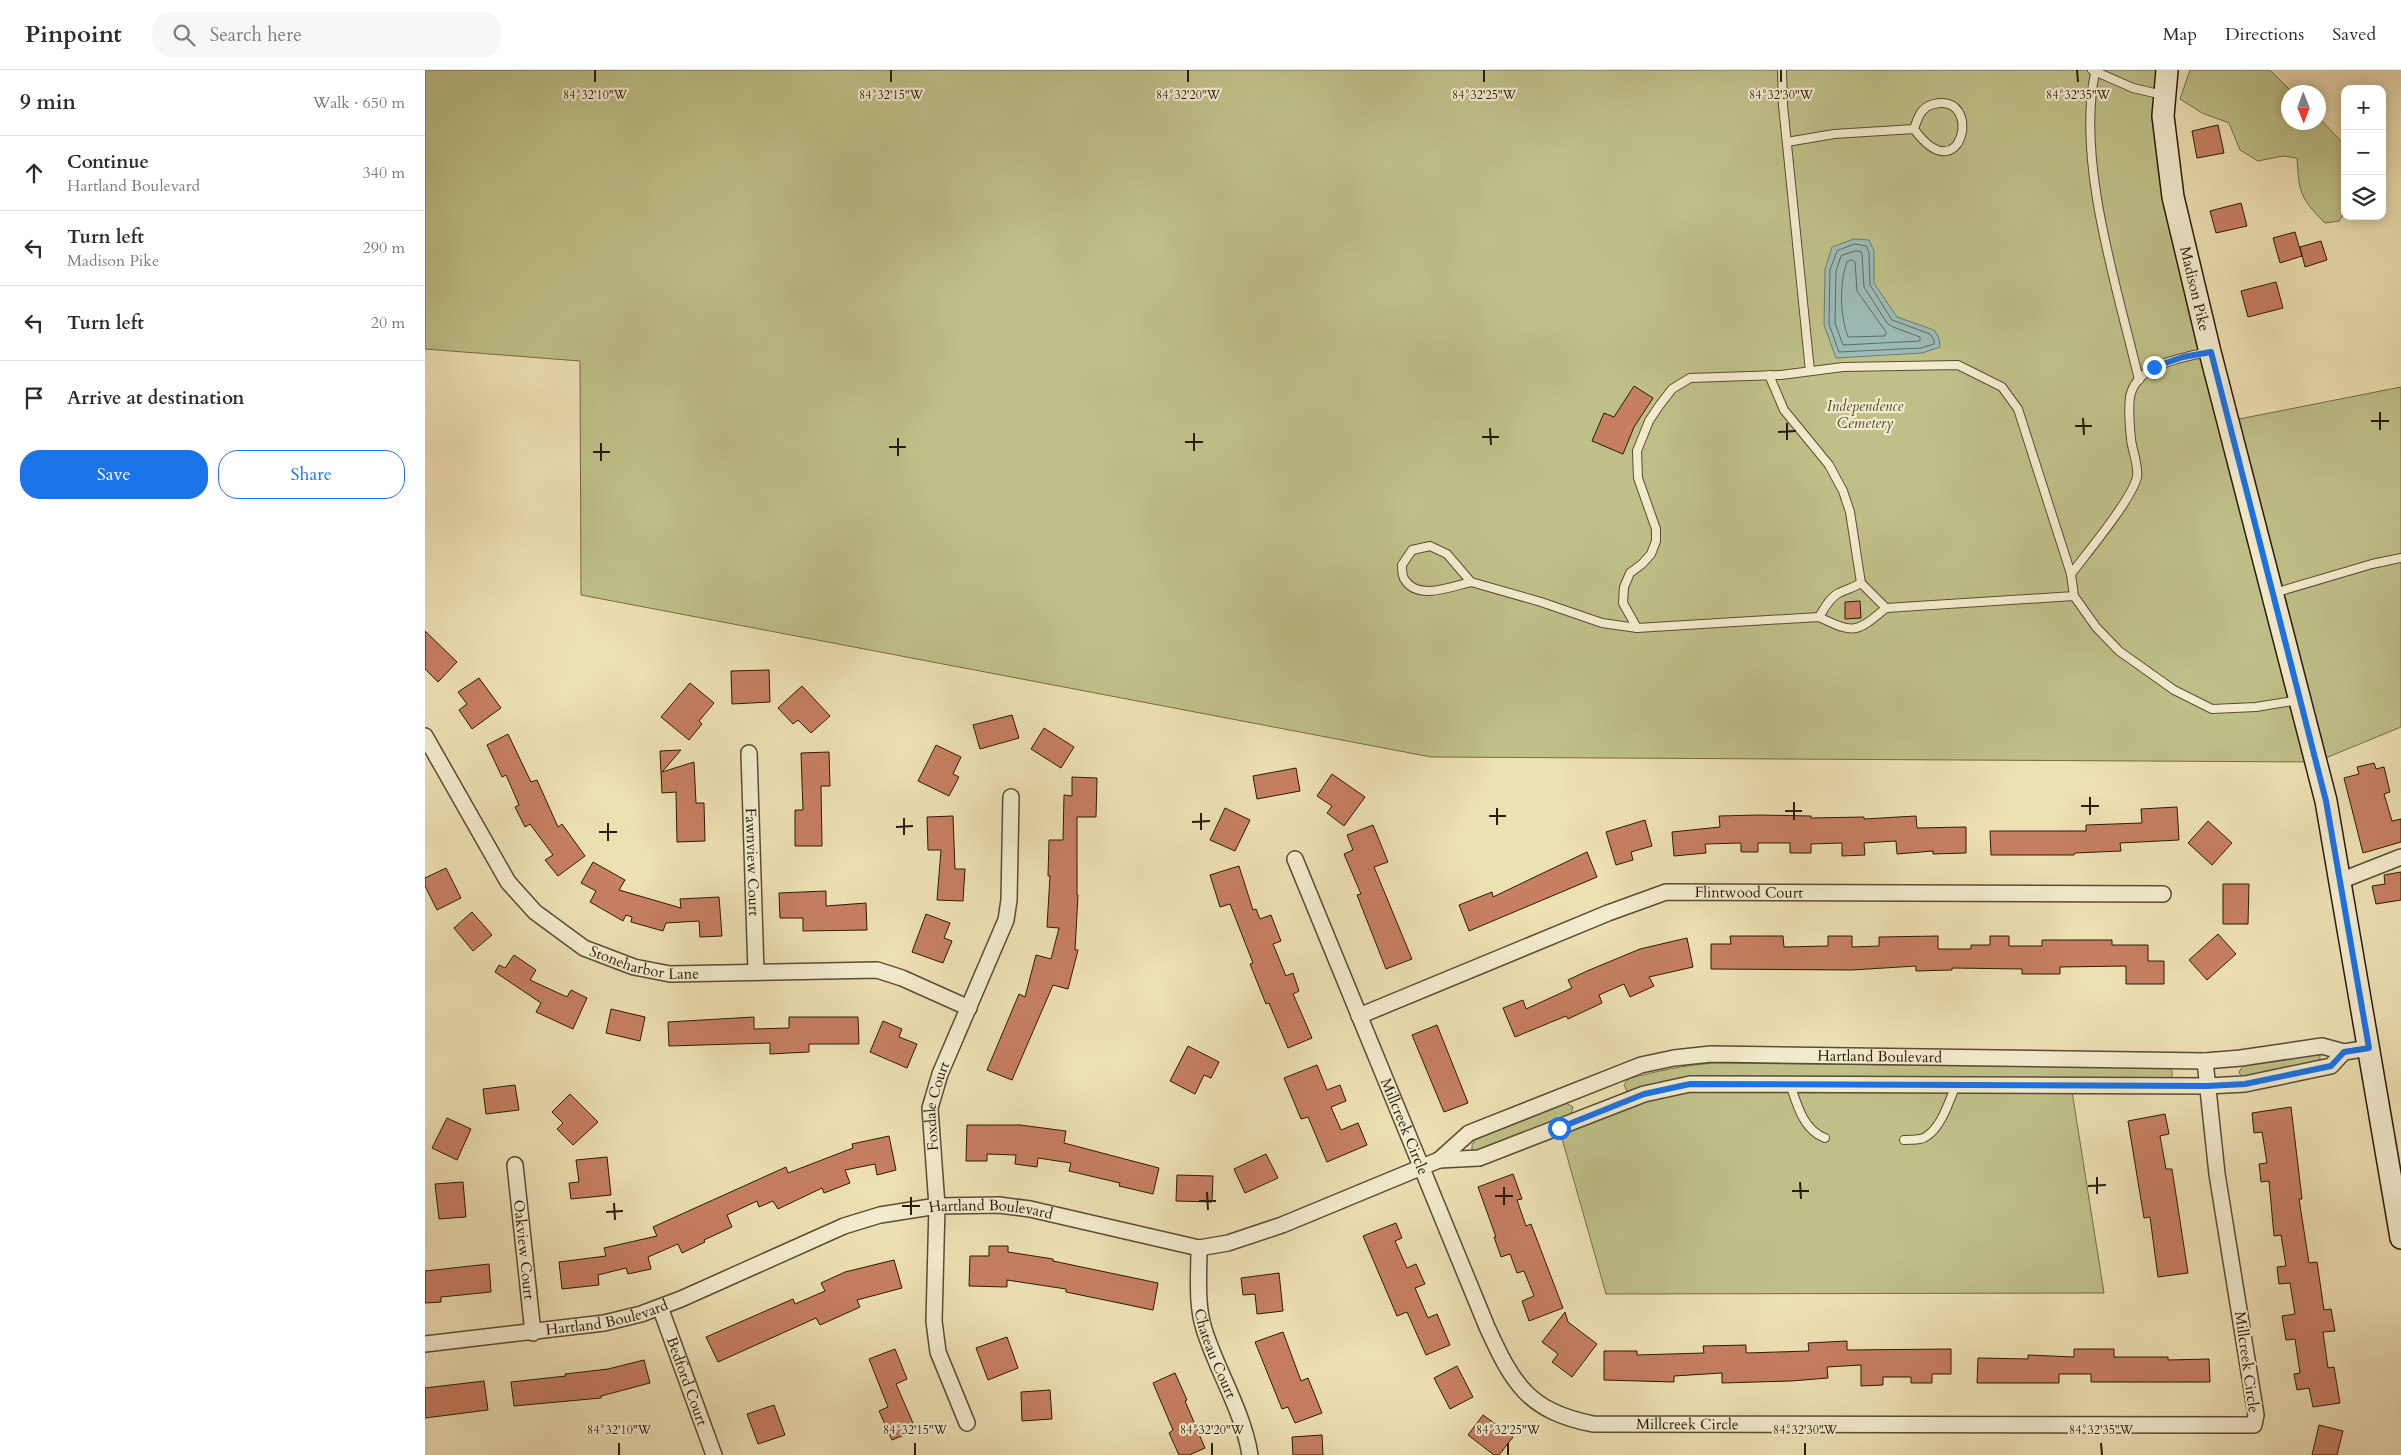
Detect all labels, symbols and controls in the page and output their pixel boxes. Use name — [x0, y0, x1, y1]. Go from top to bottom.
search box — [152, 12, 502, 57]
text: Pinpoint — [25, 18, 122, 51]
icon: search — [170, 21, 198, 49]
text: Search here — [210, 22, 302, 48]
text: Map — [2163, 22, 2197, 47]
text: Directions — [2225, 22, 2304, 47]
text: Saved — [2332, 22, 2376, 47]
north arrow — [2281, 85, 2326, 130]
map controls — [2341, 85, 2386, 220]
button: + — [2341, 85, 2386, 130]
text: 84°32'10"W — [563, 87, 628, 103]
text: 84°32'15"W — [859, 87, 924, 103]
text: 84°32'20"W — [1156, 87, 1221, 103]
text: 84°32'25"W — [1452, 87, 1517, 103]
text: 84°32'30"W — [1749, 87, 1814, 103]
text: 84°32'35"W — [2046, 87, 2111, 103]
text: 9 min — [20, 88, 76, 117]
text: Walk · 650 m — [313, 92, 405, 114]
button: − — [2341, 130, 2386, 175]
text: Continue — [67, 149, 149, 175]
icon: ahead — [20, 159, 48, 187]
text: 340 m — [363, 162, 405, 184]
text: Hartland Boulevard — [67, 175, 200, 197]
button: layers — [2341, 175, 2386, 220]
text: Turn left — [67, 224, 144, 250]
icon: left — [20, 234, 48, 262]
text: 290 m — [363, 237, 405, 259]
street label: Madison Pike — [2175, 244, 2215, 333]
text: Madison Pike — [67, 250, 159, 272]
icon: left — [20, 309, 48, 337]
text: Turn left — [67, 310, 144, 336]
text: 20 m — [371, 312, 405, 334]
route end — [2143, 356, 2166, 379]
icon: arrive — [20, 384, 48, 412]
text: Arrive at destination — [67, 385, 244, 411]
park label: Independence Cemetery — [1827, 396, 1903, 433]
button: Save — [20, 450, 208, 499]
button: Share — [218, 450, 405, 499]
street label: Fawnview Court — [741, 807, 764, 917]
street label: Flintwood Court — [1695, 882, 1803, 903]
street label: Stoneharbor Lane — [587, 941, 699, 984]
street label: Hartland Boulevard — [1817, 1046, 1942, 1067]
street label: Foxdale Court — [920, 1058, 954, 1152]
street label: Millcreek Circle — [1376, 1075, 1434, 1178]
route start — [1548, 1117, 1571, 1140]
street label: Hartland Boulevard — [927, 1195, 1055, 1224]
street label: Oakview Court — [509, 1199, 539, 1301]
street label: Hartland Boulevard — [545, 1295, 671, 1340]
street label: Chateau Court — [1190, 1307, 1241, 1401]
street label: Millcreek Circle — [2230, 1310, 2264, 1414]
street label: Bedford Court — [662, 1334, 713, 1429]
street label: Millcreek Circle — [1636, 1414, 1739, 1434]
text: 84°32'10"W — [587, 1422, 652, 1438]
text: 84°32'15"W — [883, 1422, 948, 1438]
text: 84°32'20"W — [1180, 1422, 1245, 1438]
text: 84°32'25"W — [1476, 1422, 1541, 1438]
text: 84°32'30"W — [1773, 1422, 1838, 1438]
text: 84°32'35"W — [2069, 1422, 2134, 1438]

